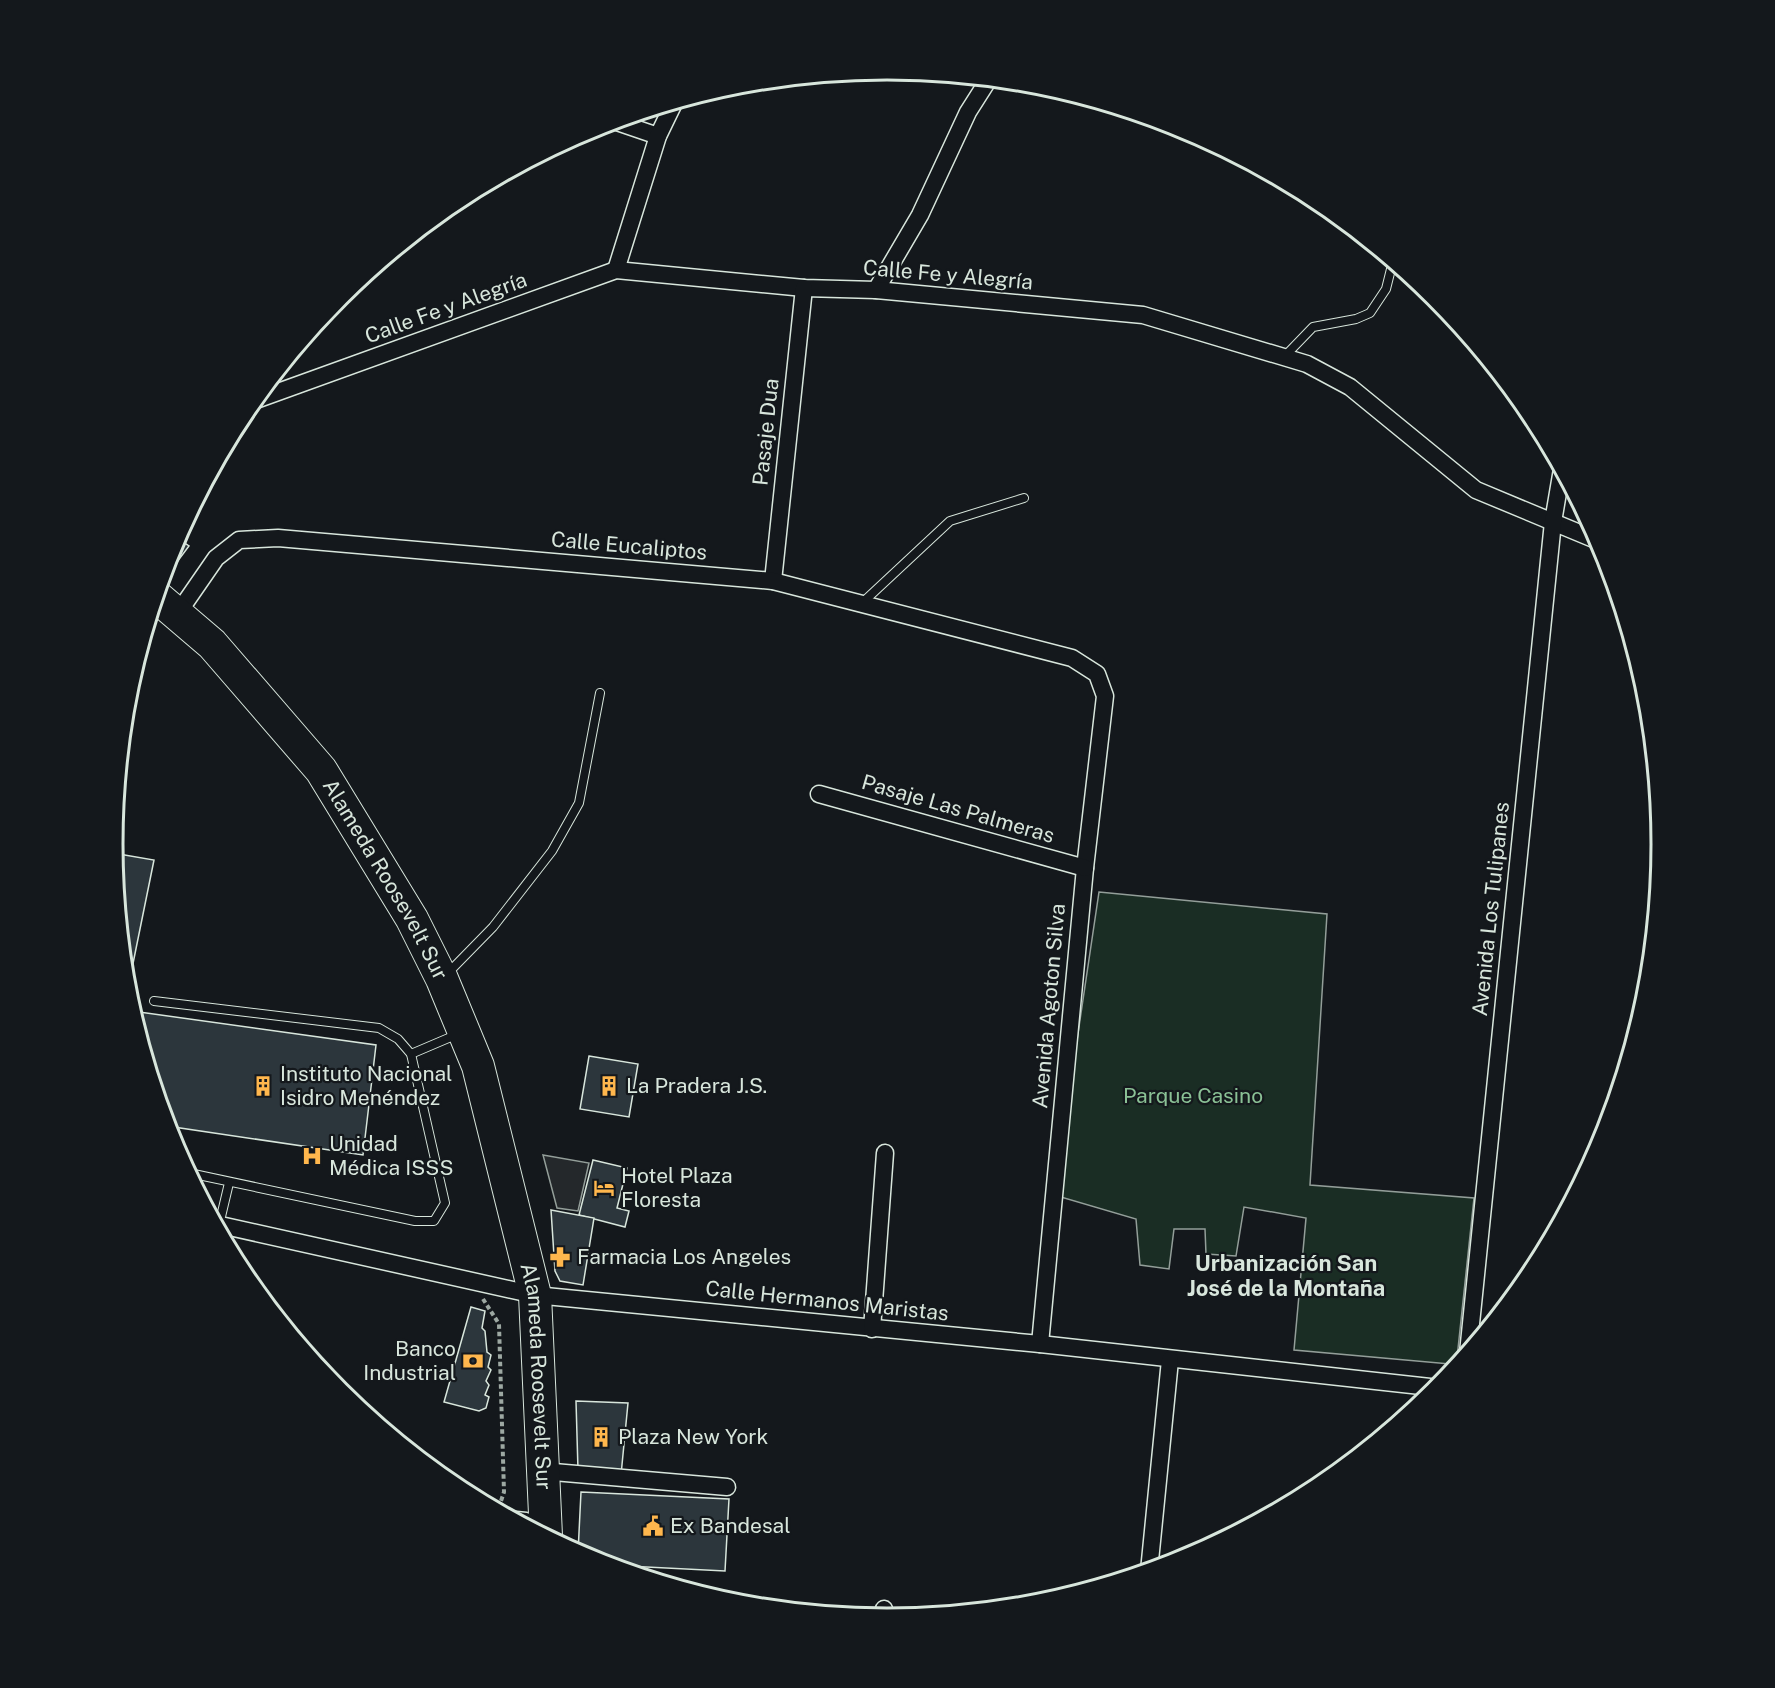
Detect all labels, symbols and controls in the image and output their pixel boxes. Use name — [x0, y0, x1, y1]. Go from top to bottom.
street label: Calle Fe y Alegría — [862, 255, 1034, 294]
street label: Calle Fe y Alegría — [362, 267, 530, 348]
street label: Pasaje Dua — [747, 377, 784, 487]
street label: Calle Eucaliptos — [550, 526, 708, 565]
street label: Pasaje Las Palmeras — [859, 769, 1057, 848]
street label: Alameda Roosevelt Sur — [318, 774, 453, 984]
street label: Avenida Los Tulipanes — [1467, 801, 1514, 1017]
street label: Avenida Agoton Silva — [1027, 903, 1070, 1109]
place label: Instituto Nacional Isidro Menéndez — [280, 1061, 452, 1110]
place label: La Pradera J.S. — [626, 1073, 767, 1098]
building icon: Instituto Nacional Isidro Menéndez — [251, 1074, 275, 1098]
building icon: La Pradera J.S. — [597, 1074, 621, 1098]
park label: Parque Casino — [1123, 1083, 1263, 1108]
place label: Unidad Médica ISSS — [329, 1131, 454, 1180]
hospital icon: Unidad Médica ISSS — [300, 1144, 324, 1168]
place label: Hotel Plaza Floresta — [621, 1163, 733, 1212]
hotel icon: Hotel Plaza Floresta — [592, 1176, 616, 1200]
place label: Farmacia Los Angeles — [577, 1244, 791, 1269]
pharmacy icon: Farmacia Los Angeles — [548, 1245, 572, 1269]
district label: Urbanización San José de la Montaña — [1187, 1250, 1385, 1301]
street label: Alameda Roosevelt Sur — [515, 1260, 557, 1490]
street label: Calle Hermanos Maristas — [704, 1275, 950, 1326]
place label: Banco Industrial — [363, 1336, 456, 1385]
bank icon: Banco Industrial — [461, 1349, 485, 1373]
place label: Plaza New York — [618, 1424, 768, 1449]
building icon: Plaza New York — [589, 1425, 613, 1449]
place label: Ex Bandesal — [670, 1513, 791, 1538]
public building icon: Ex Bandesal — [641, 1514, 665, 1538]

